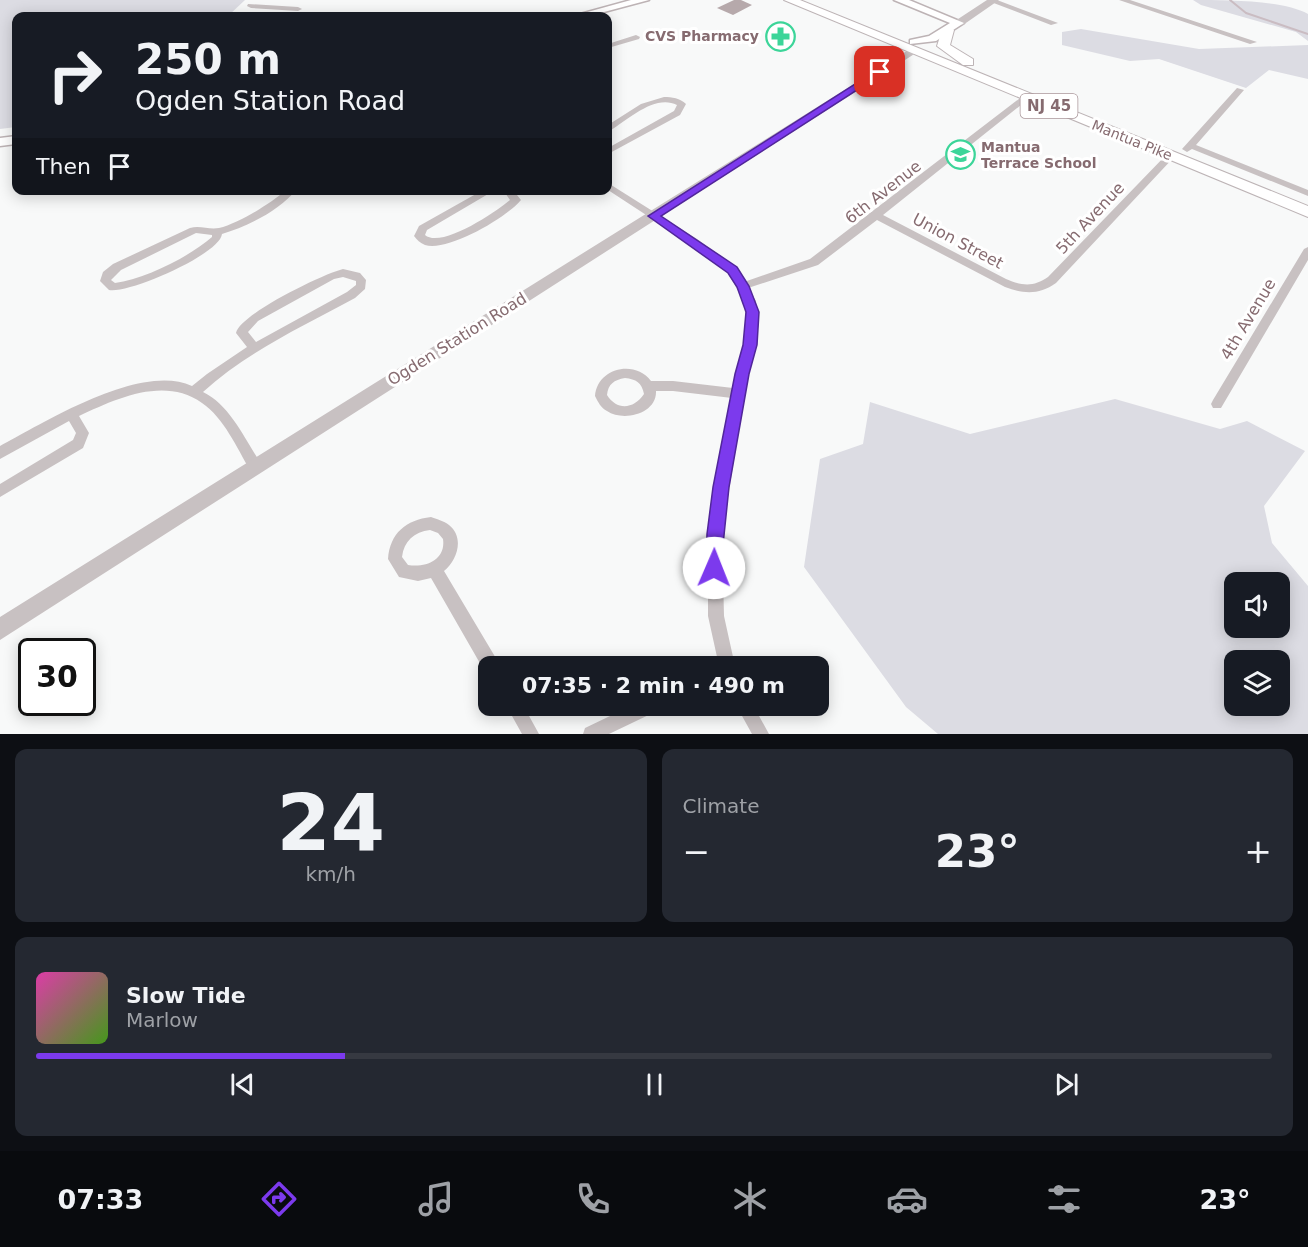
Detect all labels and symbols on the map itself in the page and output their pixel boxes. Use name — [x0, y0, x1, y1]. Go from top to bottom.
pharmacy icon: CVS Pharmacy — [764, 20, 796, 52]
place label: CVS Pharmacy — [645, 28, 759, 44]
pin — [854, 46, 905, 97]
road number: NJ 45 — [1020, 94, 1078, 118]
street label: Mantua Pike — [1090, 117, 1174, 163]
school or university icon: Mantua Terrace School — [944, 139, 976, 171]
place label: Mantua Terrace School — [981, 139, 1097, 171]
street label: 6th Avenue — [841, 156, 925, 228]
street label: 5th Avenue — [1052, 178, 1128, 258]
street label: Union Street — [909, 209, 1007, 273]
street label: 4th Avenue — [1216, 275, 1280, 363]
street label: Ogden Station Road — [384, 289, 530, 389]
position arrow — [682, 536, 746, 600]
speed limit sign: 30 — [18, 638, 96, 716]

